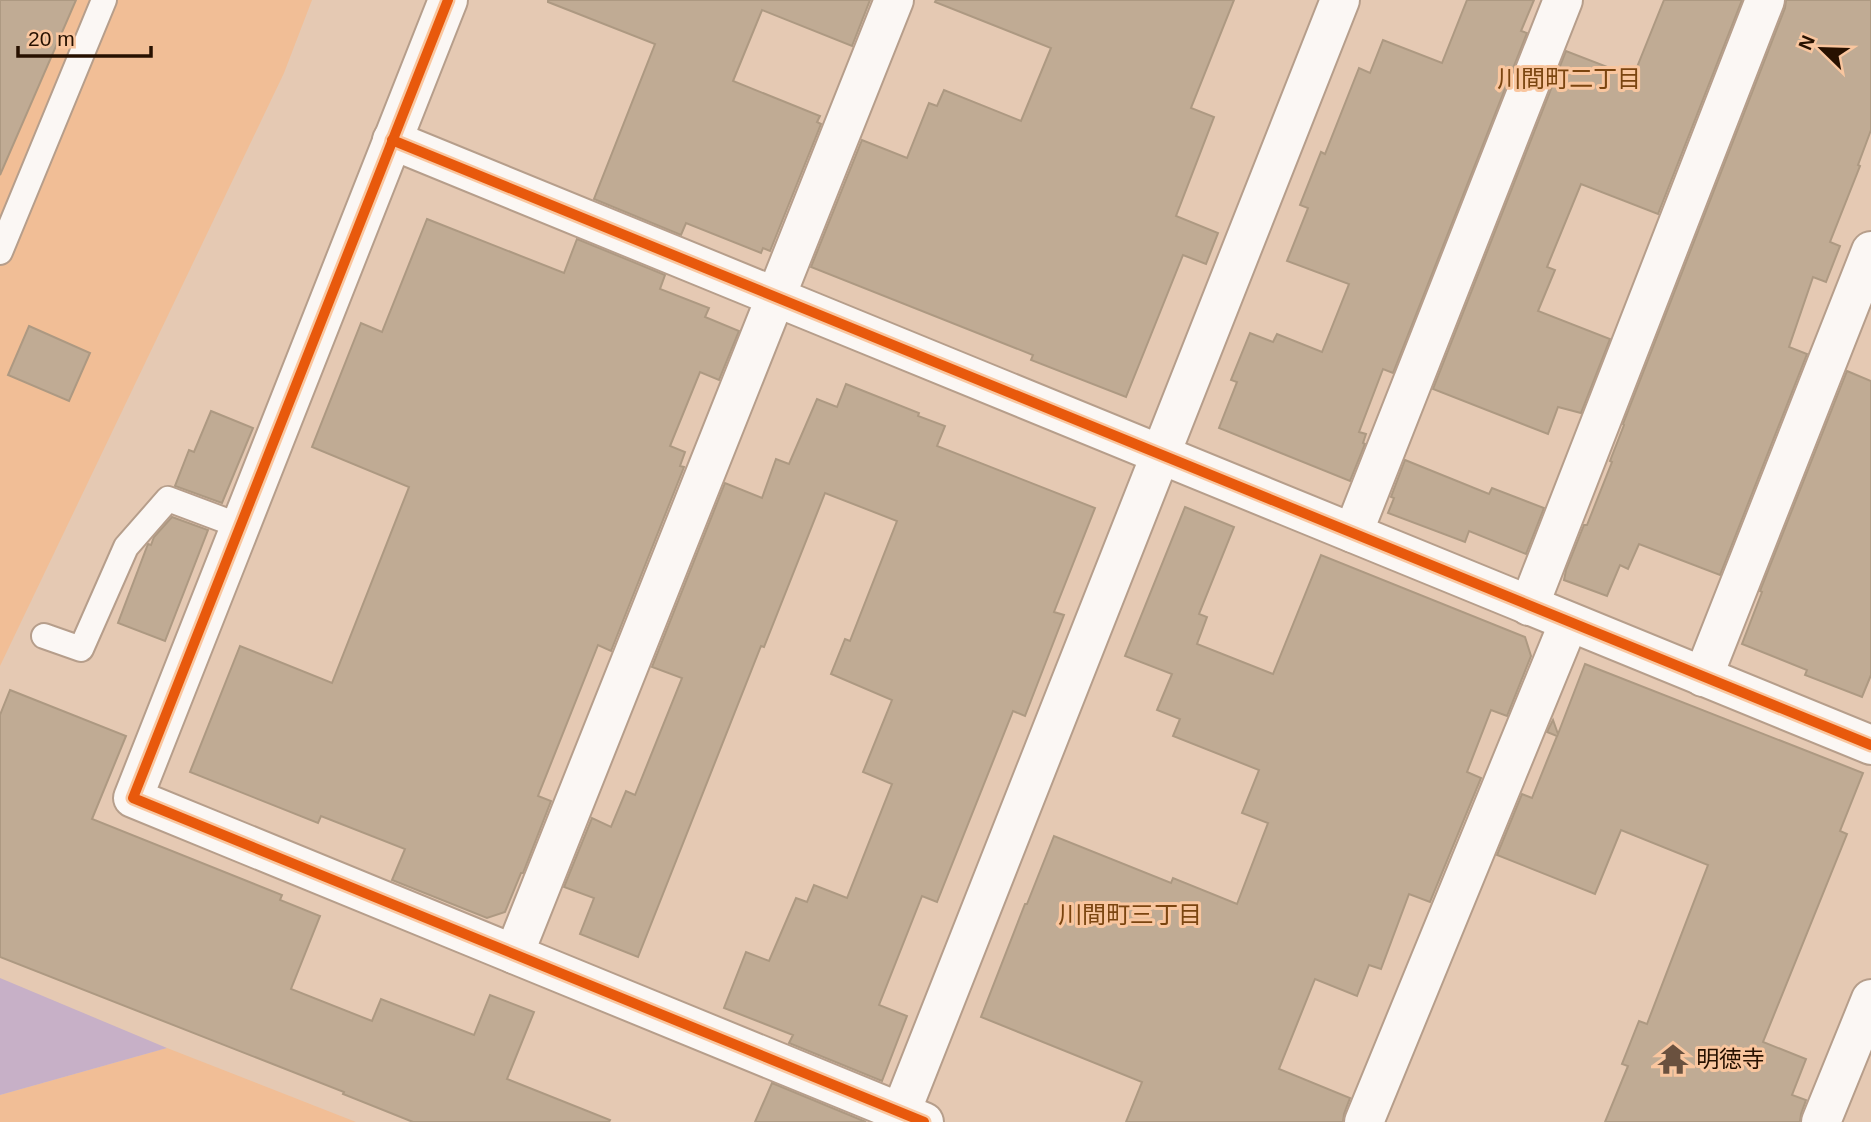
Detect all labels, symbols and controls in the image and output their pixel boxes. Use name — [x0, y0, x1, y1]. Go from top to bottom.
scale bar — [18, 14, 150, 58]
north arrow — [1787, 14, 1857, 84]
text: 20 m — [28, 27, 75, 50]
text: N — [1794, 32, 1819, 53]
district label: 川間町二丁目 — [1497, 65, 1641, 92]
district label: 川間町三丁目 — [1058, 901, 1202, 928]
temple icon: 明徳寺 — [1656, 1042, 1690, 1076]
place label: 明徳寺 — [1696, 1046, 1765, 1072]

